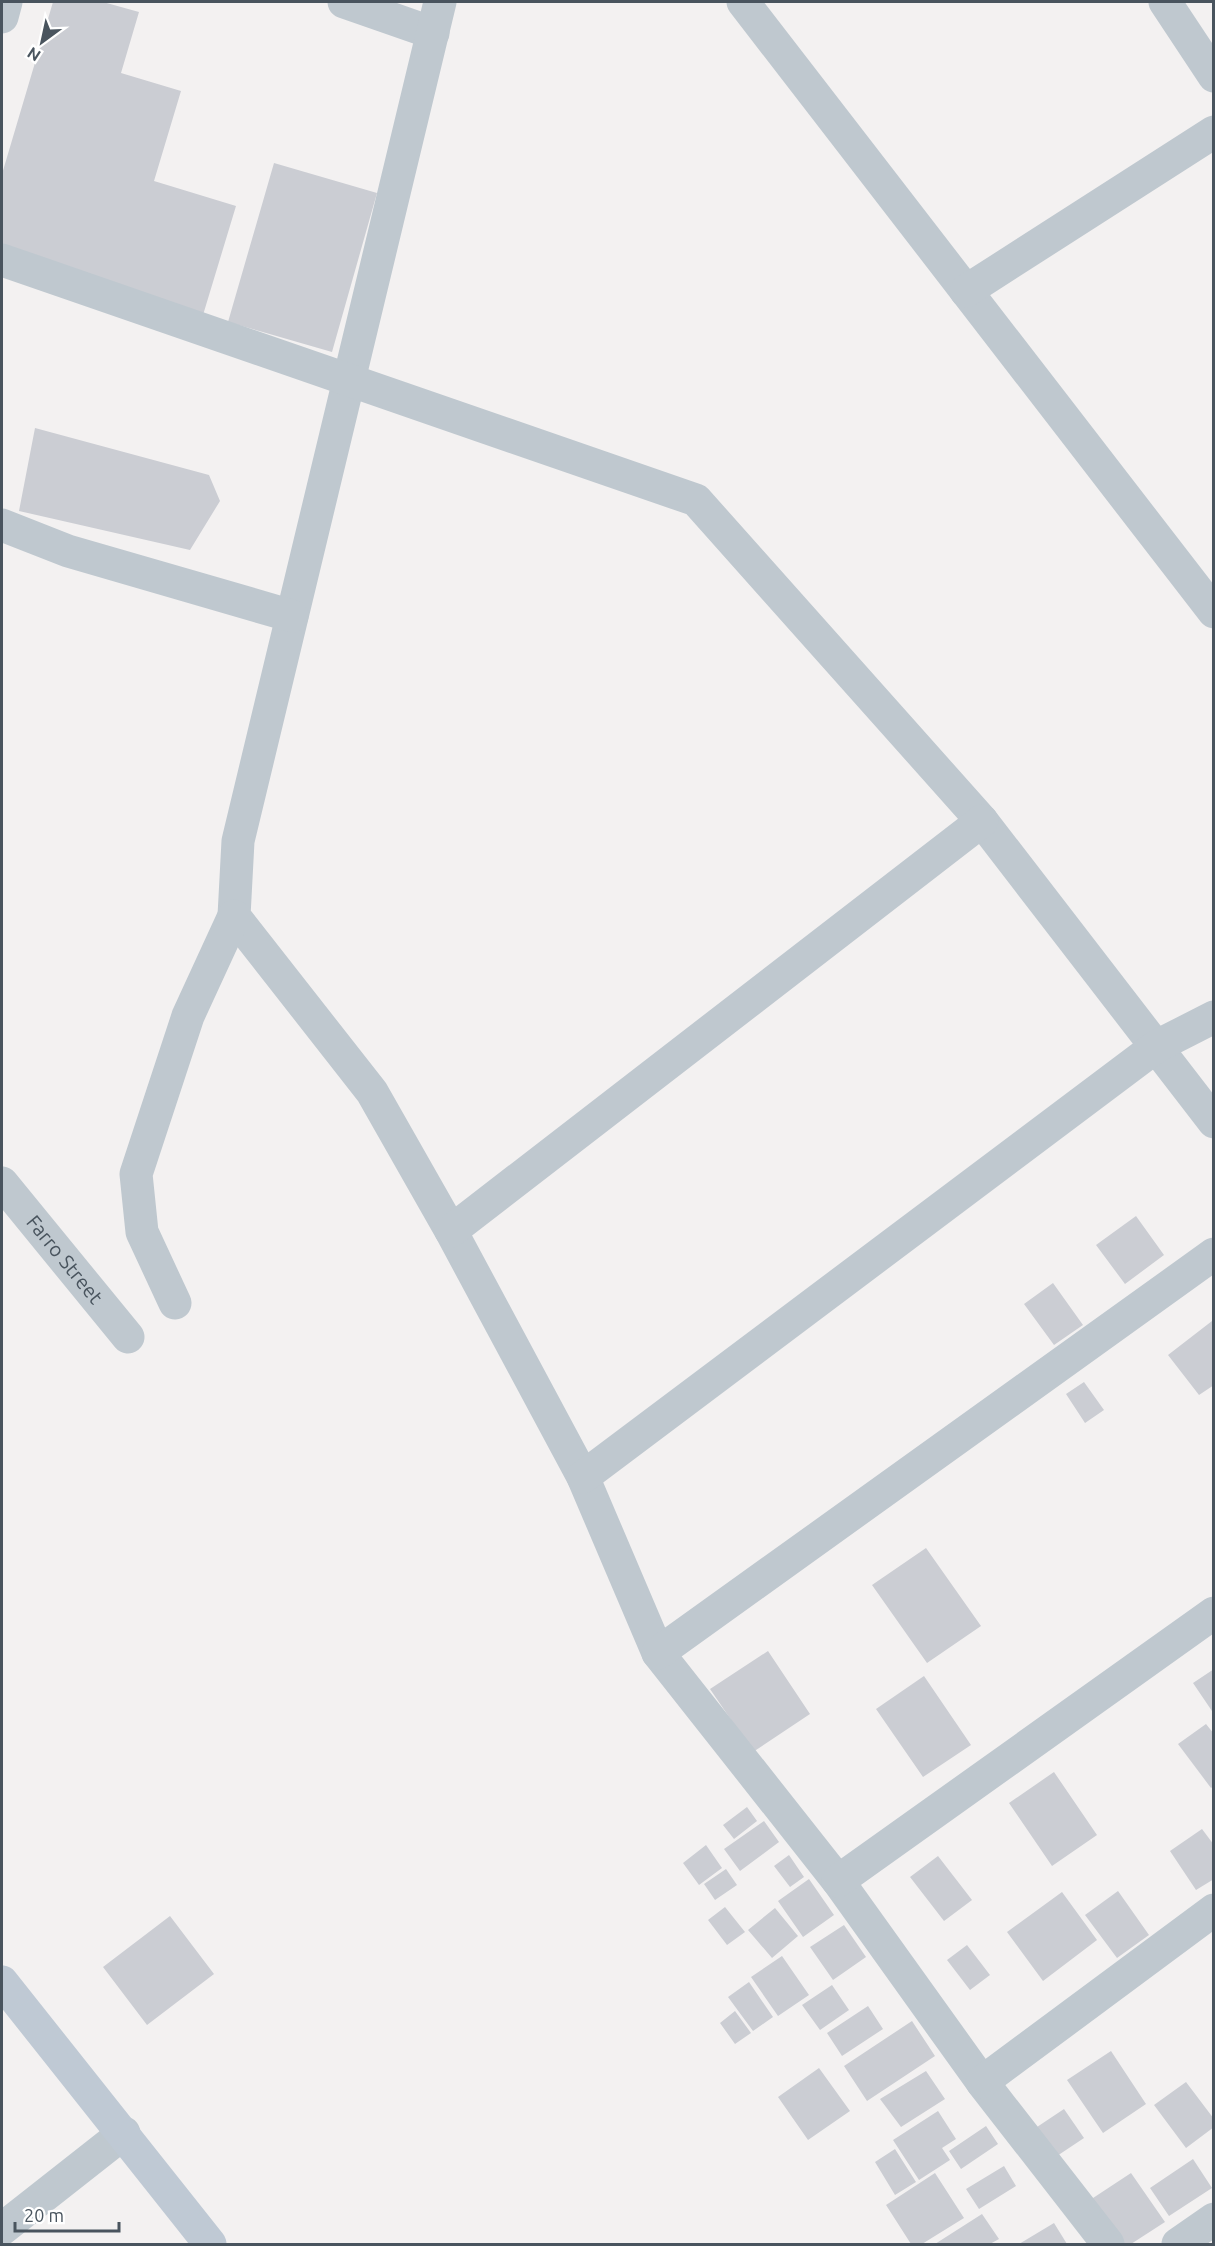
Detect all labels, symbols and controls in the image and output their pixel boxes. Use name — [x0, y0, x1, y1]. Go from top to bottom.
north arrow — [12, 12, 72, 72]
text: N — [24, 44, 44, 65]
street label: Farro Street — [22, 1210, 108, 1308]
scale bar — [15, 2195, 118, 2233]
text: 20 m — [24, 2205, 64, 2225]

